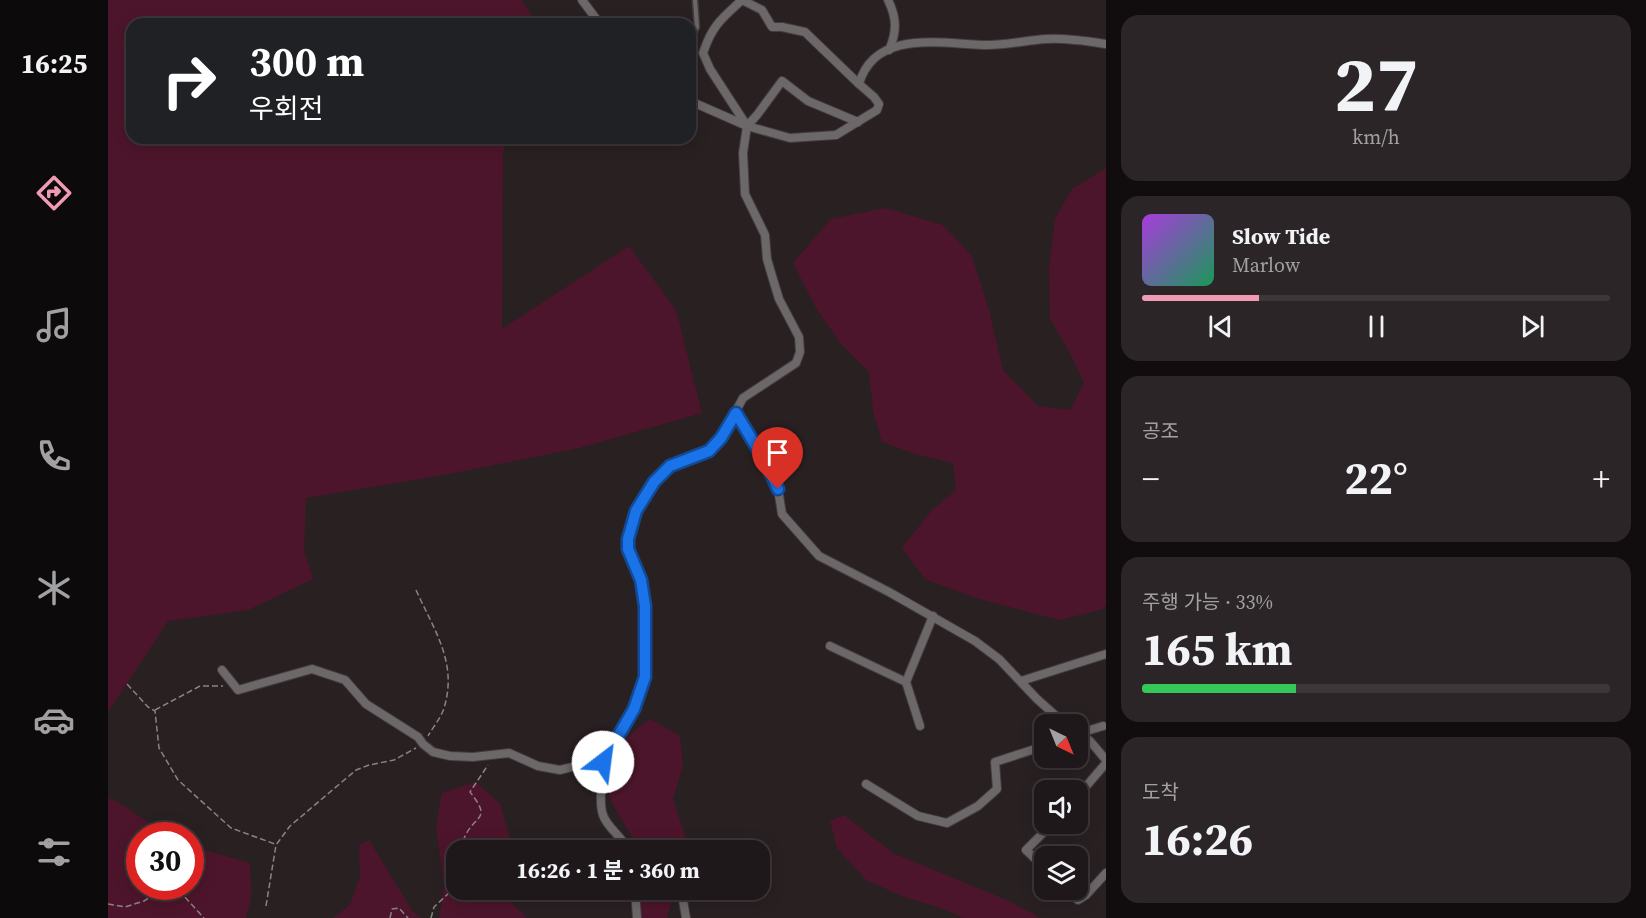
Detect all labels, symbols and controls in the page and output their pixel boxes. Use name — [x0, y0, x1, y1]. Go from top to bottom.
text: 27 — [1334, 30, 1418, 137]
text: 300 m — [249, 32, 364, 90]
icon: right — [150, 42, 228, 120]
text: 16:25 — [21, 45, 87, 82]
text: 우회전 — [249, 90, 324, 127]
text: km/h — [1352, 123, 1400, 151]
icon: directions — [33, 172, 75, 214]
text: Slow Tide — [1232, 221, 1330, 251]
text: Marlow — [1232, 251, 1300, 279]
icon: music — [33, 304, 75, 346]
icon: previous — [1204, 310, 1237, 343]
icon: pause — [1360, 310, 1393, 343]
icon: next — [1516, 310, 1549, 343]
text: 공조 — [1142, 417, 1179, 445]
pin — [752, 427, 803, 489]
icon: phone — [33, 435, 75, 477]
icon: arrive — [761, 436, 794, 469]
text: 22° — [1344, 447, 1408, 509]
text: − — [1142, 456, 1160, 501]
text: + — [1592, 456, 1610, 501]
icon: climate — [33, 567, 75, 609]
text: 주행 가능 · 33% — [1142, 588, 1273, 616]
text: 165 km — [1142, 618, 1293, 680]
icon: car — [33, 699, 75, 741]
north arrow — [1034, 714, 1088, 768]
map controls — [1034, 714, 1088, 900]
position arrow — [571, 730, 635, 794]
text: 도착 — [1142, 778, 1179, 806]
button: sound — [1034, 780, 1088, 834]
text: 16:26 — [1142, 808, 1253, 870]
speed limit sign: 30 — [126, 822, 204, 900]
icon: filters — [33, 831, 75, 873]
button: layers — [1034, 846, 1088, 900]
text: 16:26 · 1 분 · 360 m — [516, 855, 700, 885]

